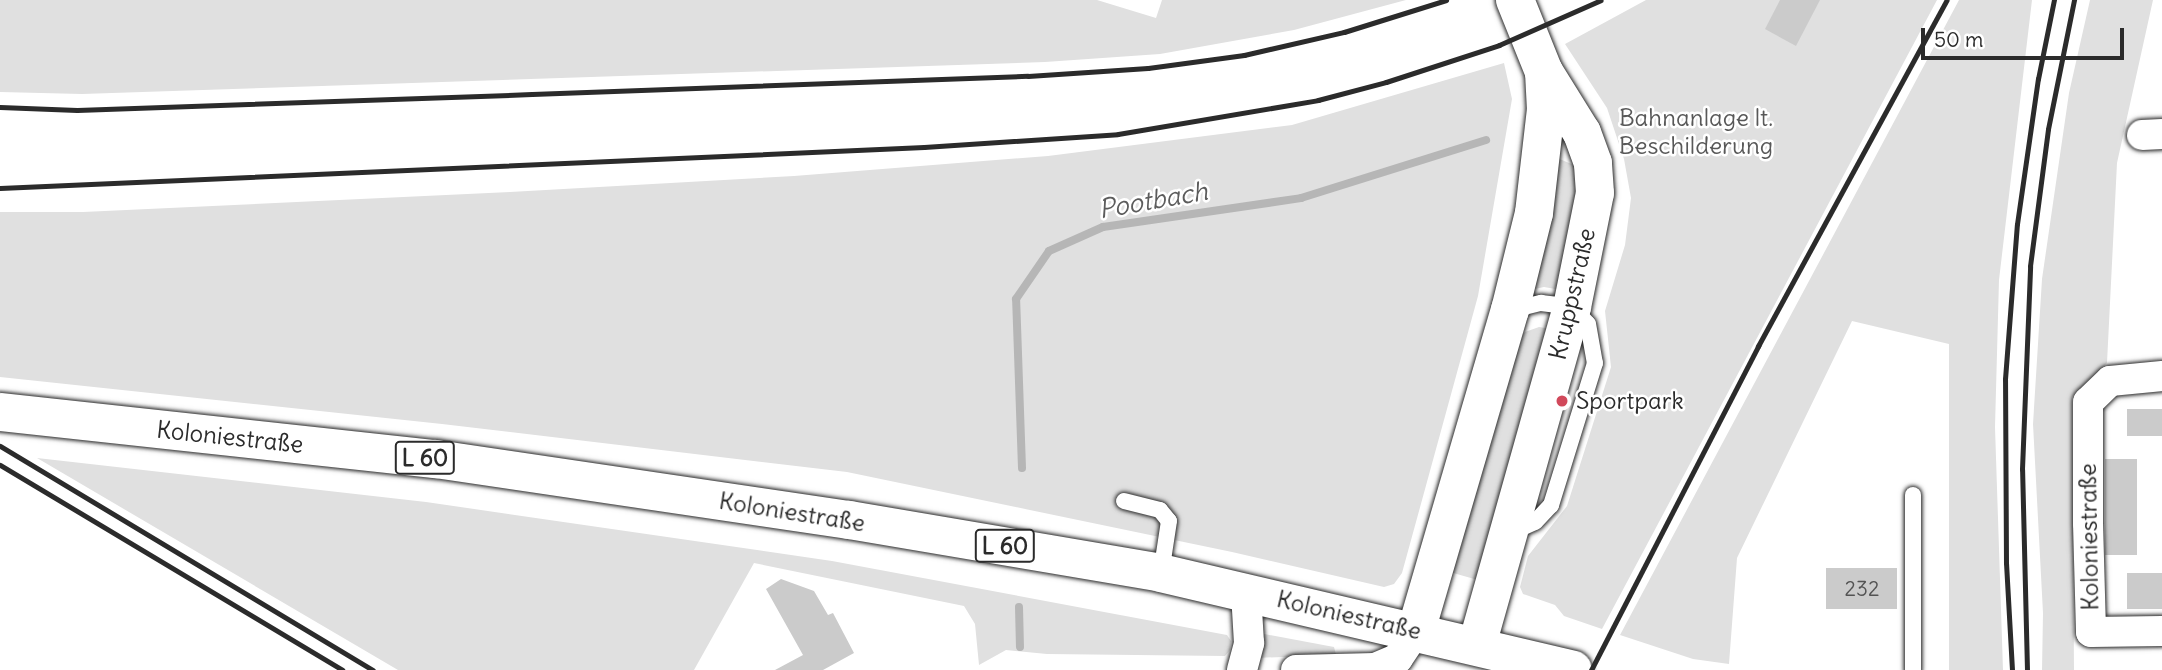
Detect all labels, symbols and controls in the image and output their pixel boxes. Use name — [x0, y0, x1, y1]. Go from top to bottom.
scale bar — [1924, 14, 2127, 58]
text: 50 m — [1934, 26, 1983, 53]
park label: Bahnanlage lt. Beschilderung — [1619, 104, 1773, 160]
water label: Pootbach — [1096, 175, 1210, 225]
street label: Kruppstraße — [1543, 225, 1601, 363]
place label: Sportpark — [1576, 387, 1684, 415]
marker: Sportpark — [1554, 393, 1570, 409]
street label: Koloniestraße — [155, 415, 305, 459]
road number: L 60 — [394, 438, 457, 478]
street label: Koloniestraße — [2073, 463, 2105, 611]
street label: Koloniestraße — [717, 486, 867, 538]
road number: L 60 — [974, 526, 1036, 566]
house number: 232 — [1845, 576, 1879, 602]
street label: Koloniestraße — [1274, 584, 1424, 646]

